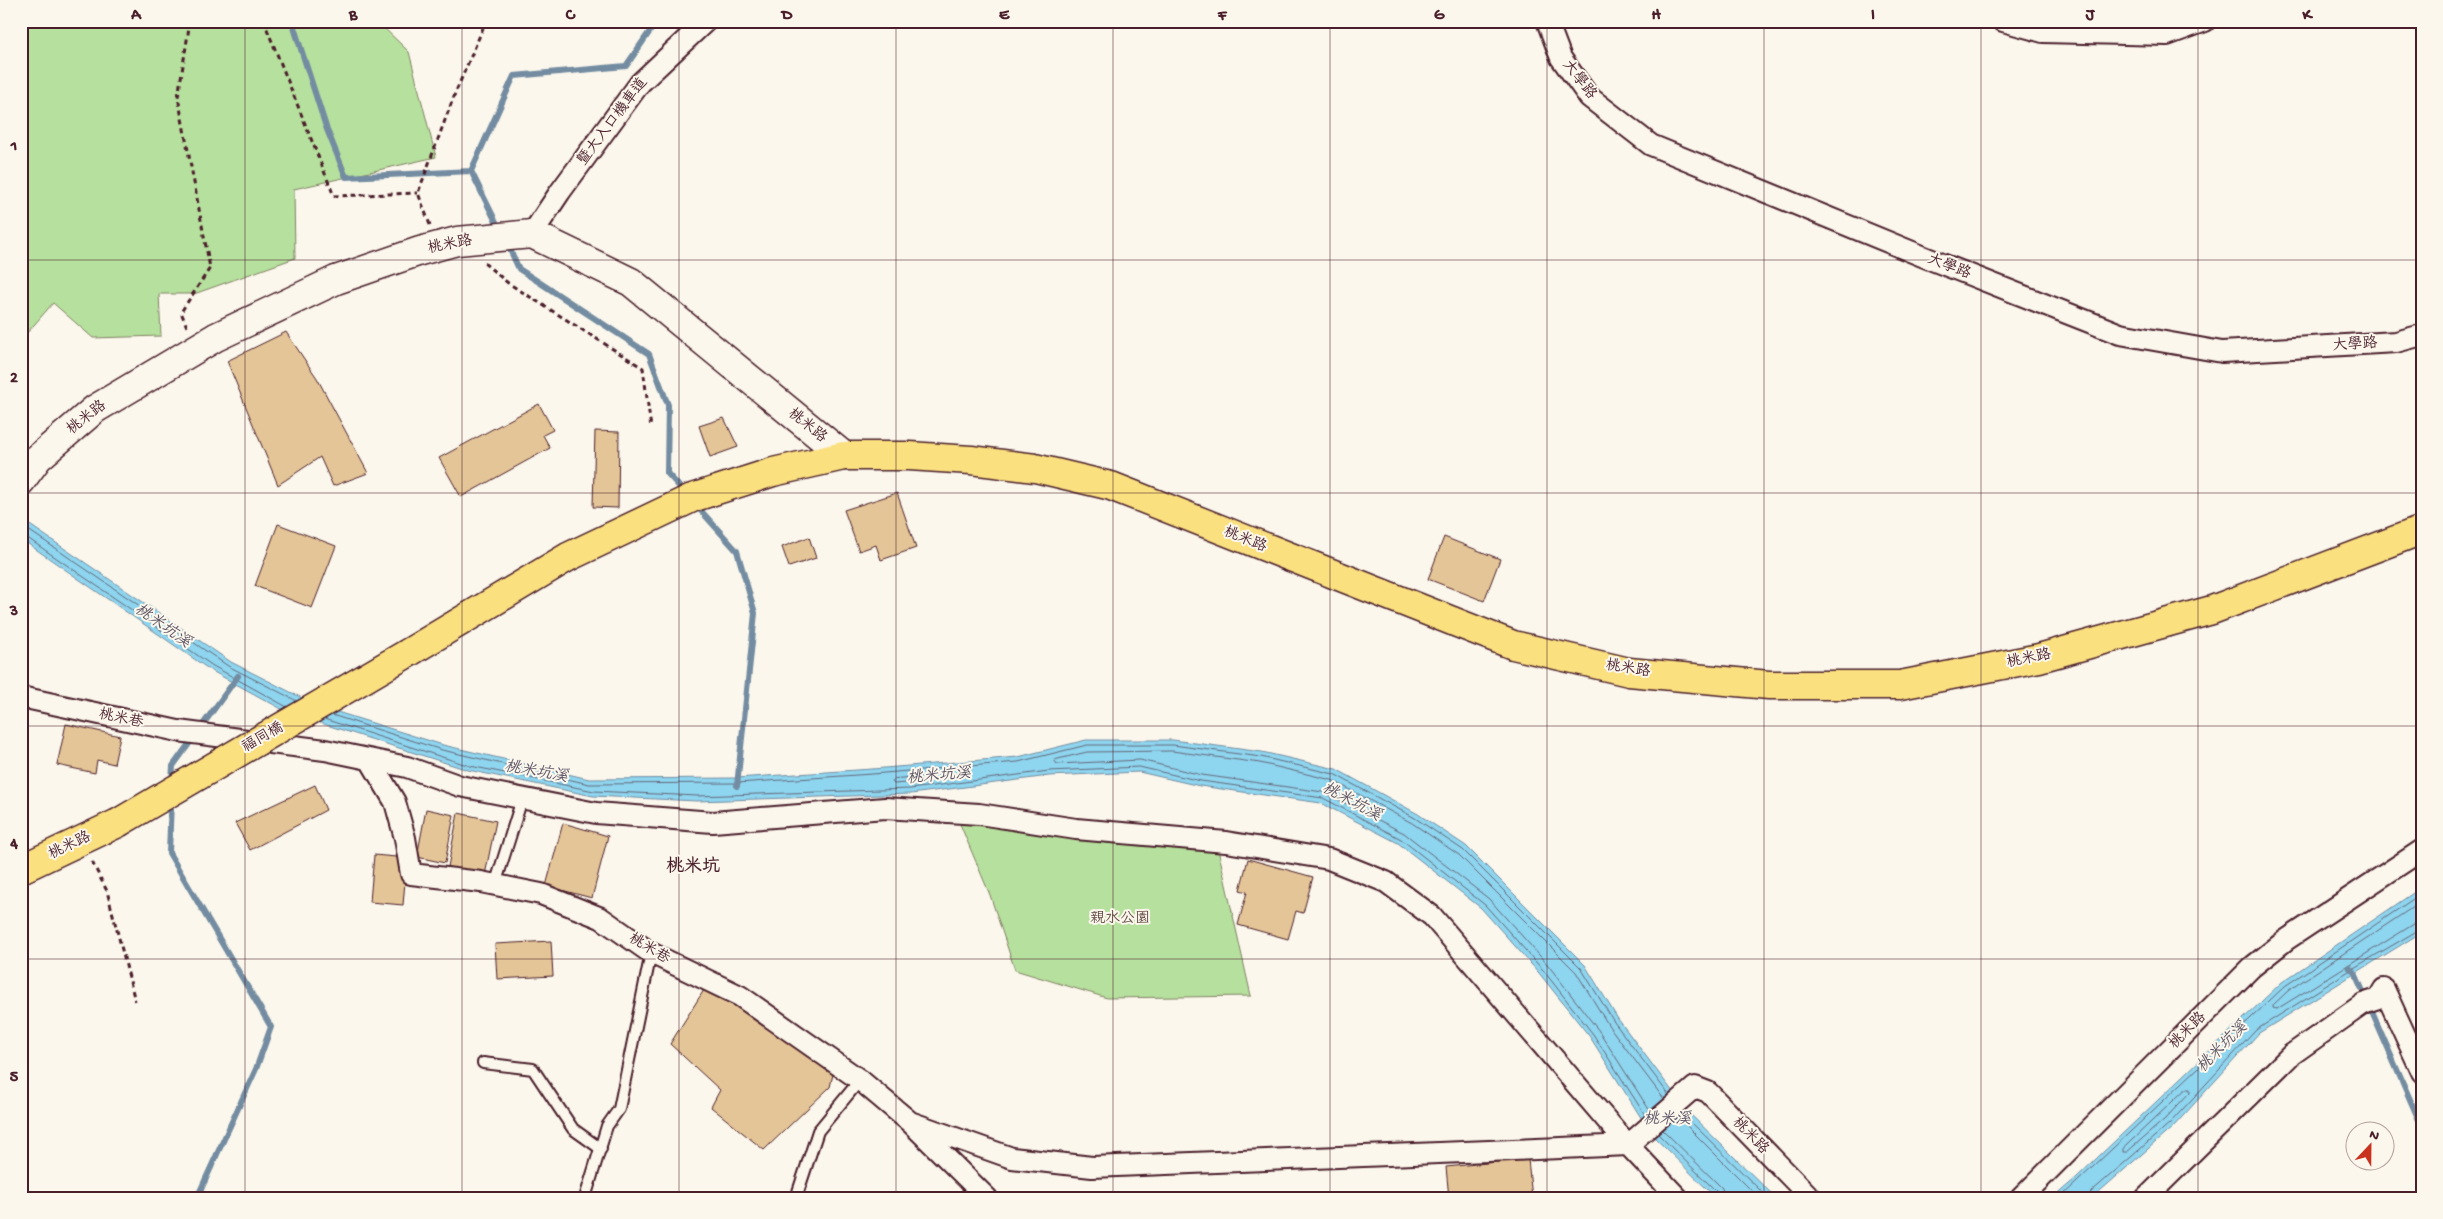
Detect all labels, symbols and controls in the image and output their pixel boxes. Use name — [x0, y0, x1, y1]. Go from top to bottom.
text: A — [130, 7, 142, 26]
text: B — [348, 7, 358, 26]
text: C — [565, 7, 576, 26]
text: D — [780, 7, 793, 26]
text: E — [999, 7, 1010, 26]
text: F — [1217, 7, 1228, 26]
text: G — [1434, 7, 1445, 26]
text: H — [1651, 7, 1661, 26]
text: I — [1871, 7, 1875, 26]
text: J — [2085, 7, 2096, 26]
text: K — [2302, 7, 2314, 26]
street label: 大學路 — [1558, 56, 1601, 103]
street label: 暨大入口機車道 — [574, 75, 652, 169]
text: 1 — [10, 138, 17, 157]
street label: 桃米路 — [426, 231, 474, 258]
street label: 大學路 — [1925, 250, 1974, 283]
street label: 大學路 — [2332, 333, 2378, 356]
text: 2 — [10, 370, 18, 389]
street label: 桃米路 — [63, 396, 110, 439]
street label: 桃米路 — [784, 404, 831, 447]
street label: 桃米路 — [1221, 522, 1270, 557]
water label: 桃米坑溪 — [130, 600, 195, 654]
text: 3 — [9, 603, 18, 622]
street label: 桃米路 — [2005, 645, 2053, 672]
street label: 桃米路 — [1604, 656, 1652, 681]
street label: 桃米巷 — [97, 705, 145, 732]
street label: 福同橋 — [239, 719, 287, 757]
water label: 桃米坑溪 — [503, 757, 570, 788]
water label: 桃米坑溪 — [906, 764, 973, 789]
water label: 桃米坑溪 — [1318, 779, 1385, 827]
street label: 桃米路 — [45, 827, 94, 864]
text: 4 — [9, 836, 18, 855]
district label: 桃米坑 — [666, 856, 720, 878]
park label: 親水公園 — [1090, 910, 1150, 928]
street label: 桃米巷 — [625, 929, 673, 968]
street label: 桃米路 — [2165, 1008, 2210, 1053]
water label: 桃米坑溪 — [2193, 1017, 2253, 1077]
text: 5 — [10, 1069, 19, 1088]
water label: 桃米溪 — [1643, 1110, 1692, 1130]
street label: 桃米路 — [1728, 1113, 1773, 1158]
north arrow — [2346, 1122, 2396, 1172]
text: N — [2367, 1127, 2381, 1146]

